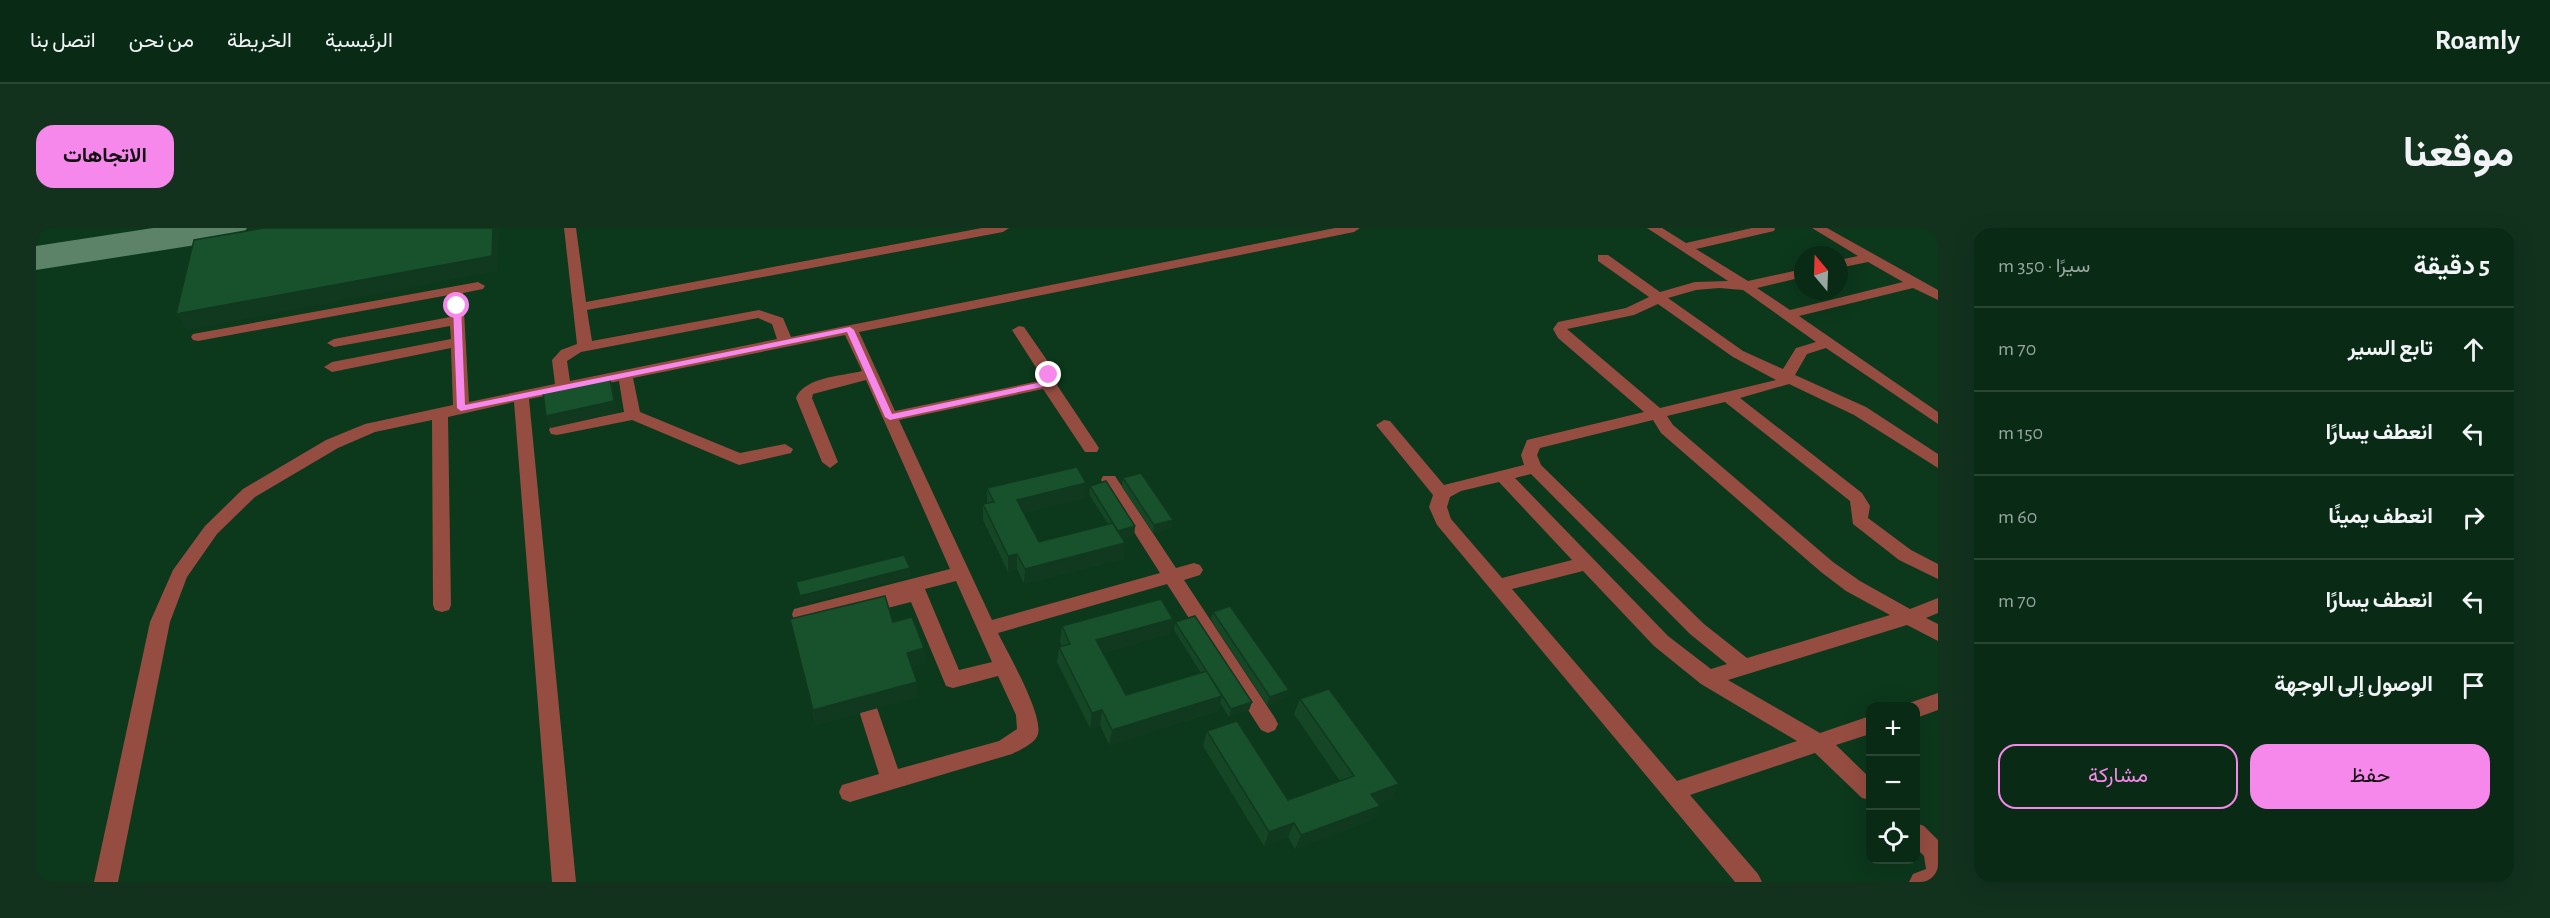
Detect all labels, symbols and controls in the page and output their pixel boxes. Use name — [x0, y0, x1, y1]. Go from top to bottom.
text: Roamly — [2435, 27, 2520, 55]
text: اتصل بنا — [30, 30, 96, 51]
text: من نحن — [129, 30, 194, 51]
text: الخريطة — [227, 30, 292, 51]
text: الرئيسية — [325, 30, 393, 51]
button: الاتجاهات — [36, 125, 174, 188]
text: موقعنا — [2403, 132, 2514, 174]
north arrow — [1794, 246, 1848, 300]
text: 5 دقيقة — [2414, 253, 2490, 279]
text: سيرًا · 350 m — [1998, 256, 2090, 276]
route start — [443, 292, 469, 318]
icon: ahead — [2457, 333, 2490, 366]
text: تابع السير — [2348, 337, 2433, 359]
text: 70 m — [1998, 339, 2036, 359]
route end — [1035, 361, 1061, 387]
icon: left — [2457, 417, 2490, 450]
text: انعطف يسارًا — [2326, 421, 2433, 443]
text: 150 m — [1998, 423, 2043, 443]
icon: right — [2457, 501, 2490, 534]
text: انعطف يمينًا — [2328, 505, 2433, 527]
text: 60 m — [1998, 507, 2037, 527]
icon: left — [2457, 585, 2490, 618]
text: انعطف يسارًا — [2326, 589, 2433, 611]
text: 70 m — [1998, 591, 2036, 611]
icon: arrive — [2457, 669, 2490, 702]
text: الوصول إلى الوجهة — [2274, 673, 2433, 695]
map controls — [1866, 702, 1920, 864]
button: + — [1866, 702, 1920, 756]
button: مشاركة — [1998, 744, 2238, 809]
button: حفظ — [2250, 744, 2490, 809]
button: − — [1866, 756, 1920, 810]
button: locate — [1866, 810, 1920, 864]

